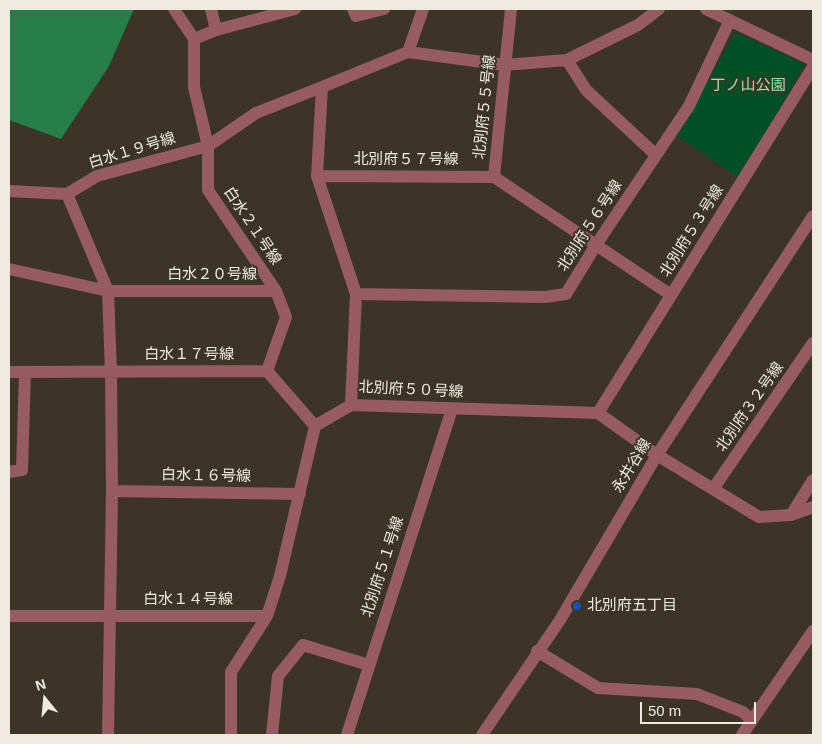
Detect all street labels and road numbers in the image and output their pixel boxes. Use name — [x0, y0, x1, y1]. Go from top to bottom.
street label: 北別府５５号線 — [471, 54, 499, 160]
street label: 白水１９号線 — [86, 129, 178, 173]
street label: 北別府５７号線 — [354, 151, 458, 169]
street label: 北別府５６号線 — [554, 177, 626, 275]
street label: 北別府５３号線 — [657, 182, 727, 280]
street label: 白水２１号線 — [219, 184, 285, 268]
street label: 白水２０号線 — [167, 266, 257, 284]
street label: 白水１７号線 — [144, 346, 234, 364]
street label: 北別府３２号線 — [713, 359, 787, 455]
street label: 北別府５０号線 — [358, 378, 464, 402]
street label: 永井谷線 — [609, 436, 655, 496]
street label: 白水１６号線 — [161, 466, 251, 486]
street label: 北別府５１号線 — [358, 514, 408, 620]
street label: 白水１４号線 — [143, 591, 233, 609]

